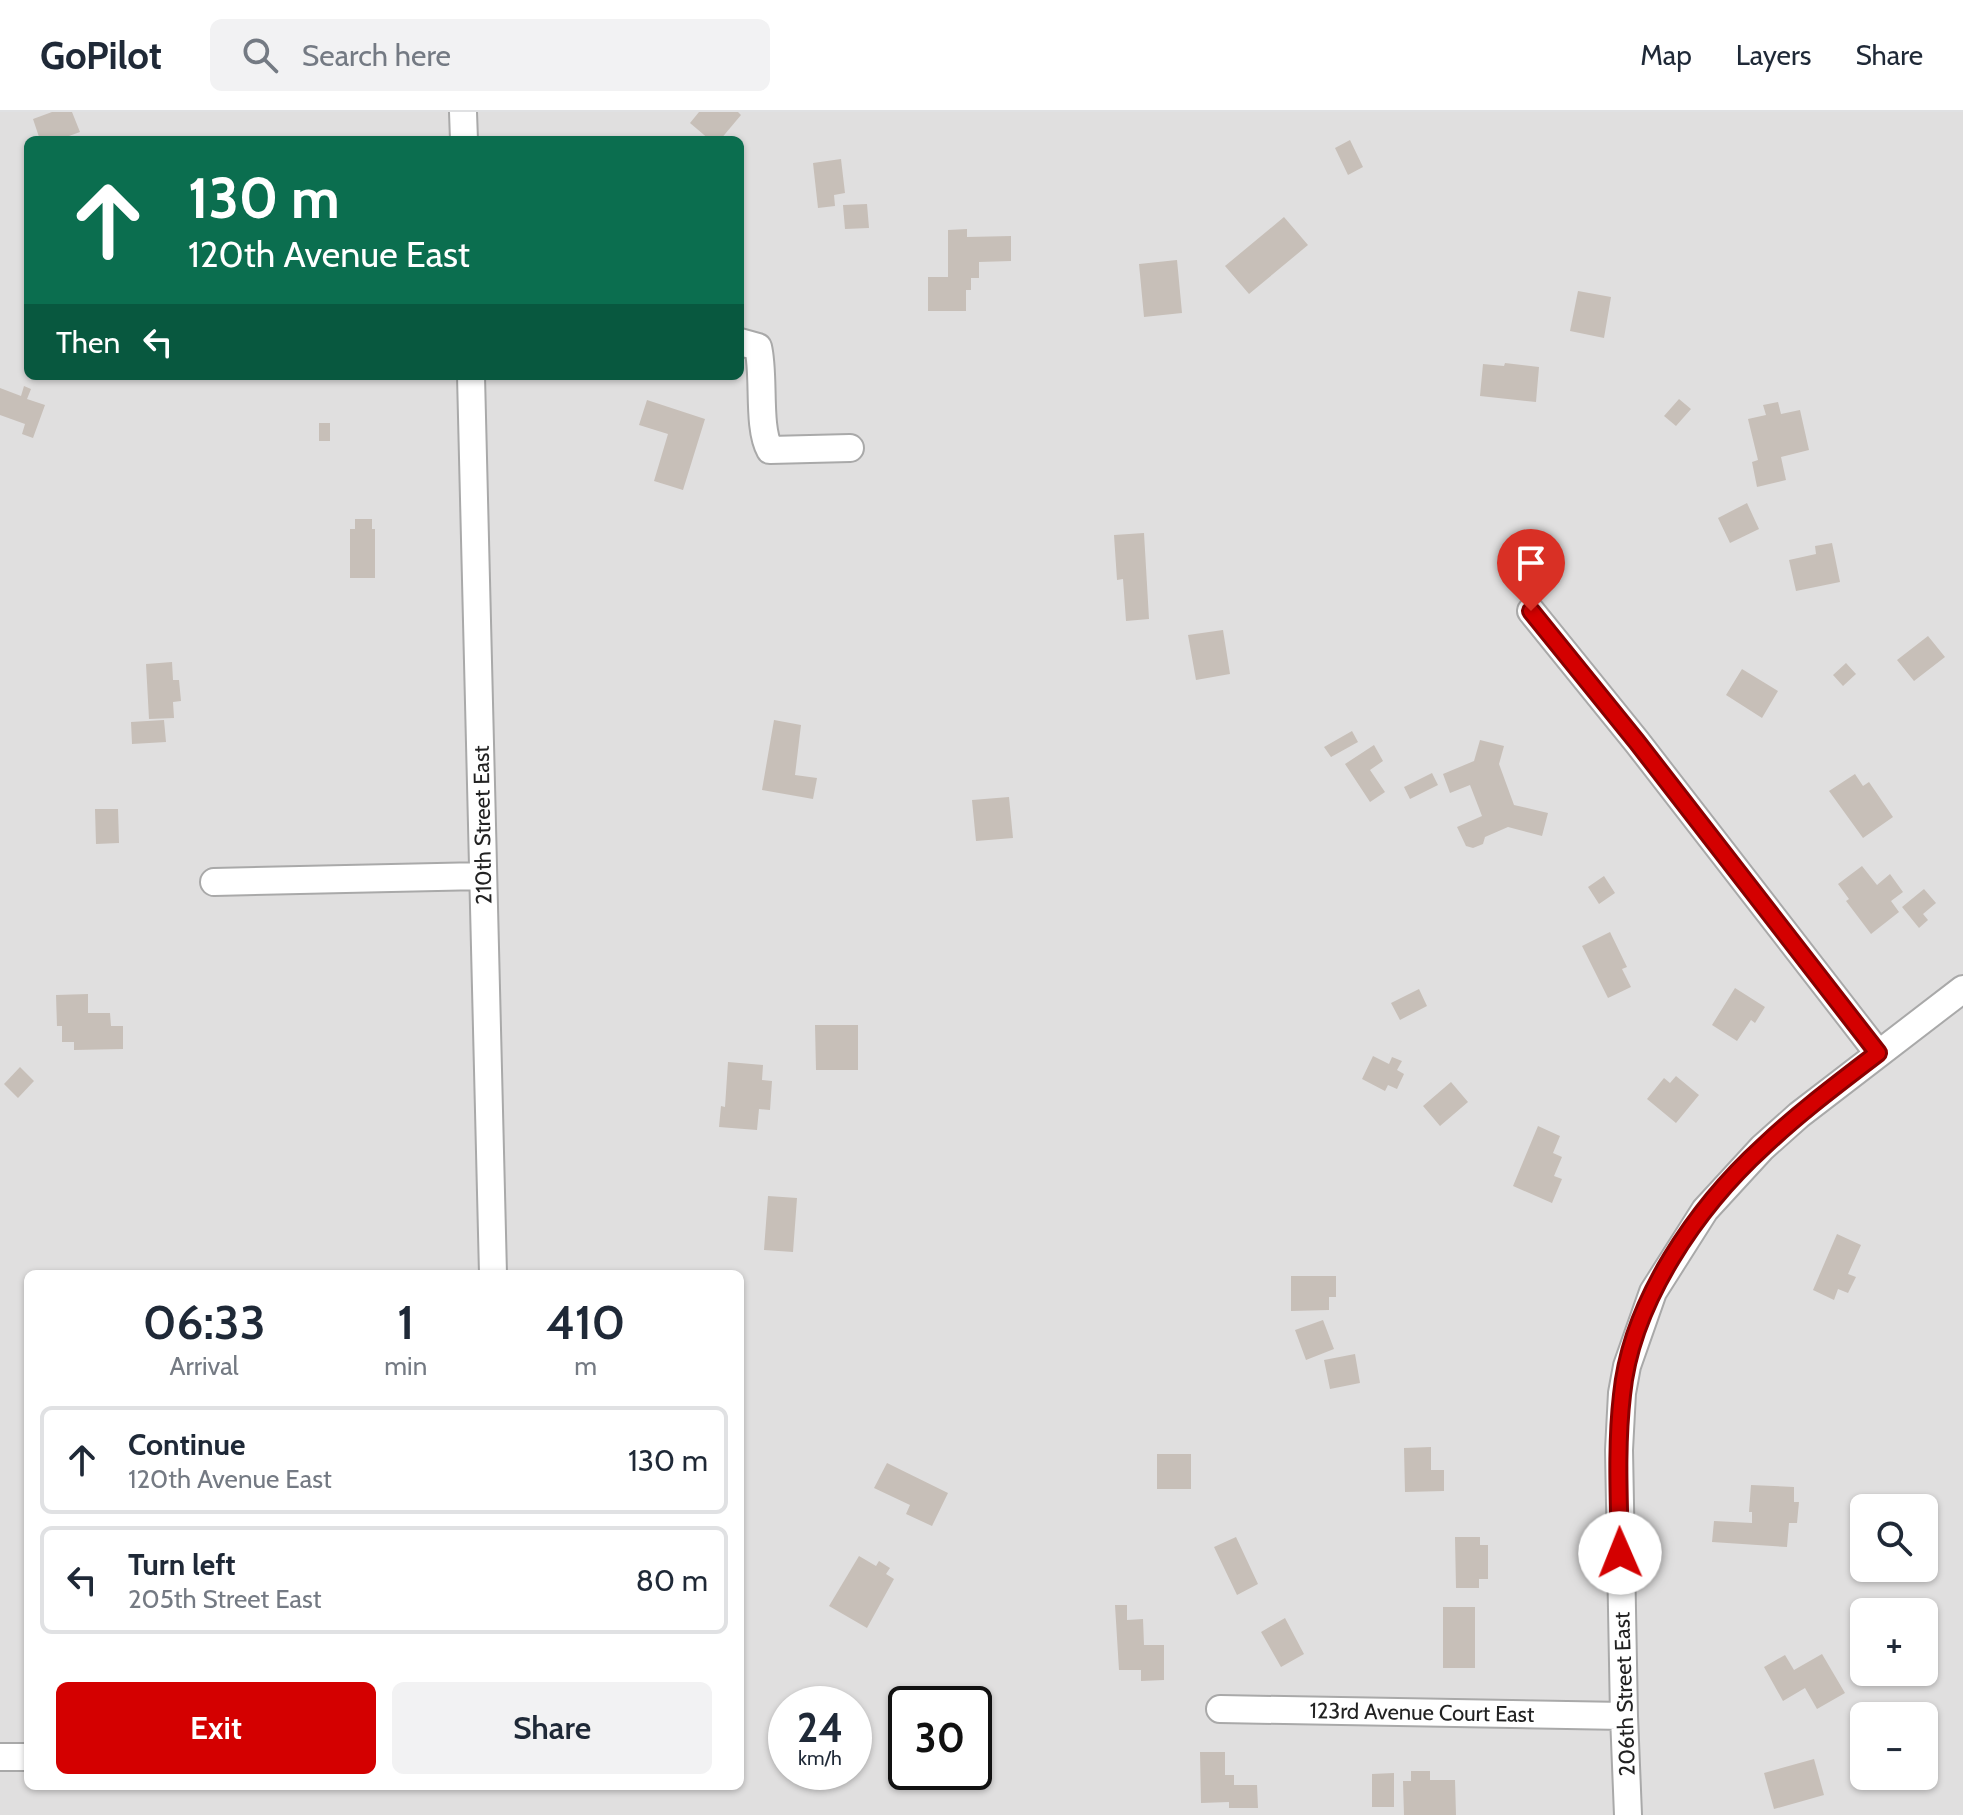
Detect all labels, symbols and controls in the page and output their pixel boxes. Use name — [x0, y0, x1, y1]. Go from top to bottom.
search box — [210, 19, 770, 91]
text: GoPilot — [40, 32, 162, 79]
icon: search — [238, 33, 282, 77]
text: Search here — [302, 37, 451, 74]
text: Map — [1640, 38, 1692, 72]
text: Layers — [1736, 38, 1811, 72]
text: Share — [1855, 38, 1923, 72]
text: 130 m — [188, 164, 340, 232]
icon: ahead — [56, 168, 160, 272]
text: 120th Avenue East — [188, 232, 470, 276]
icon: left — [136, 320, 180, 364]
text: Then — [56, 324, 120, 361]
pin — [1497, 529, 1565, 611]
icon: arrive — [1509, 541, 1553, 585]
street label: 210th Street East — [468, 745, 497, 905]
text: 06:33 — [143, 1293, 266, 1351]
text: 1 — [397, 1293, 414, 1351]
text: 410 — [546, 1293, 625, 1351]
text: Arrival — [170, 1350, 239, 1382]
text: min — [384, 1350, 427, 1382]
text: m — [574, 1350, 597, 1382]
text: Continue — [128, 1426, 245, 1463]
icon: ahead — [60, 1438, 104, 1482]
text: 130 m — [628, 1442, 708, 1479]
text: 120th Avenue East — [128, 1463, 332, 1495]
map controls — [1850, 1494, 1938, 1790]
button: search — [1850, 1494, 1938, 1582]
position arrow — [1578, 1511, 1662, 1595]
text: Turn left — [128, 1546, 236, 1583]
icon: left — [60, 1558, 104, 1602]
text: 80 m — [636, 1562, 708, 1599]
text: 205th Street East — [128, 1583, 322, 1615]
button: + — [1850, 1598, 1938, 1686]
street label: 206th Street East — [1608, 1611, 1641, 1777]
button: Exit — [56, 1682, 376, 1774]
button: Share — [392, 1682, 712, 1774]
speed limit sign: 30 — [888, 1686, 992, 1790]
street label: 123rd Avenue Court East — [1309, 1697, 1535, 1728]
button: − — [1850, 1702, 1938, 1790]
text: 24 — [797, 1703, 843, 1752]
text: km/h — [798, 1746, 842, 1770]

